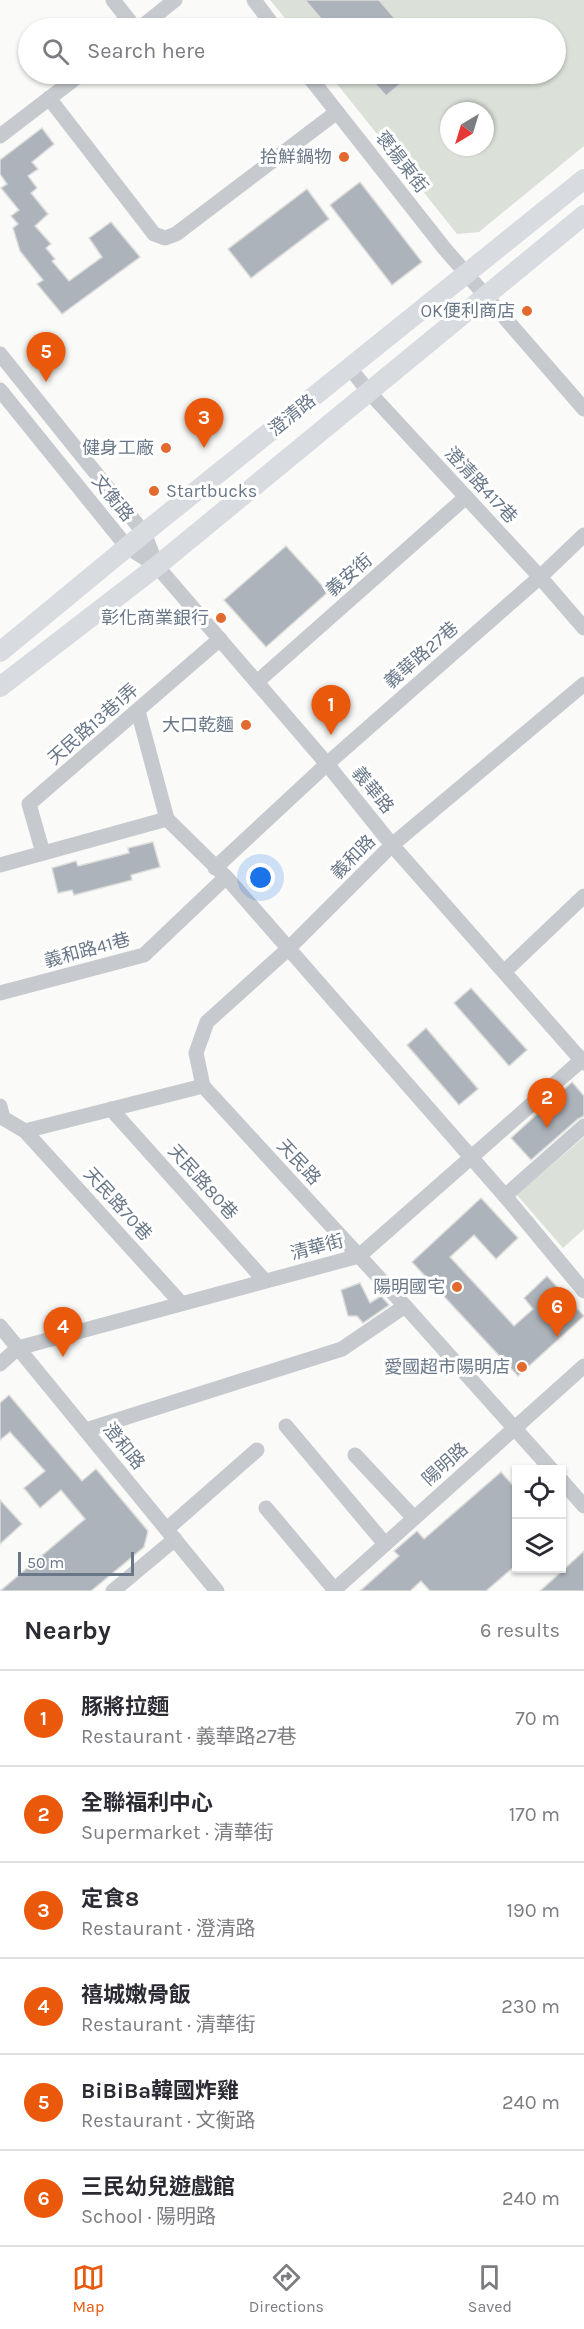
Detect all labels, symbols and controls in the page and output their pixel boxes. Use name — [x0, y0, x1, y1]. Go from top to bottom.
search box — [18, 18, 566, 84]
icon: search — [39, 35, 72, 68]
text: Search here — [87, 38, 205, 64]
north arrow — [440, 102, 494, 156]
street label: 褒揚東街 — [371, 127, 433, 197]
place label: 拾鮮鍋物 — [260, 146, 332, 168]
marker: 拾鮮鍋物 — [337, 150, 351, 164]
place label: OK便利商店 — [420, 300, 515, 322]
marker: OK便利商店 — [520, 304, 534, 318]
pin: 5 — [26, 332, 66, 382]
street label: 澄清路 — [264, 389, 320, 441]
pin: 3 — [184, 398, 224, 448]
place label: 健身工廠 — [82, 437, 154, 459]
marker: 健身工廠 — [159, 441, 173, 455]
street label: 澄清路417巷 — [440, 442, 522, 528]
street label: 文衡路 — [87, 470, 139, 526]
place label: Startbucks — [166, 480, 257, 502]
marker: Startbucks — [147, 484, 161, 498]
street label: 義安街 — [321, 549, 377, 601]
place label: 彰化商業銀行 — [101, 607, 209, 629]
marker: 彰化商業銀行 — [214, 611, 228, 625]
street label: 義華路27巷 — [379, 617, 463, 693]
street label: 天民路13巷1弄 — [43, 679, 143, 769]
pin: 1 — [312, 686, 350, 735]
place label: 大口乾麵 — [162, 714, 234, 736]
marker: 大口乾麵 — [239, 718, 253, 732]
street label: 義華路 — [347, 762, 399, 818]
street label: 義和路 — [326, 830, 380, 884]
your location — [246, 863, 275, 892]
street label: 義和路41巷 — [42, 928, 132, 972]
pin: 2 — [528, 1078, 566, 1128]
street label: 天民路 — [273, 1135, 325, 1189]
street label: 天民路80巷 — [163, 1140, 243, 1224]
street label: 天民路70巷 — [79, 1163, 157, 1245]
street label: 清華街 — [288, 1229, 346, 1265]
place label: 陽明國宅 — [373, 1276, 445, 1298]
marker: 陽明國宅 — [450, 1280, 464, 1294]
pin: 6 — [538, 1288, 576, 1337]
pin: 4 — [44, 1308, 82, 1357]
place label: 愛國超市陽明店 — [384, 1356, 510, 1378]
marker: 愛國超市陽明店 — [515, 1360, 529, 1374]
street label: 澄和路 — [98, 1418, 150, 1474]
street label: 陽明路 — [418, 1438, 472, 1490]
map controls — [512, 1465, 566, 1573]
button: locate — [512, 1465, 566, 1519]
button: layers — [512, 1519, 566, 1573]
scale bar — [18, 1549, 134, 1576]
text: 50 m — [27, 1553, 64, 1572]
text: Nearby — [24, 1615, 111, 1646]
text: 6 results — [480, 1619, 560, 1642]
text: 豚將拉麵 — [81, 1694, 169, 1720]
text: 1 — [40, 1707, 47, 1730]
text: 70 m — [515, 1707, 560, 1730]
text: Restaurant · 義華路27巷 — [81, 1725, 297, 1748]
text: 全聯福利中心 — [81, 1790, 213, 1816]
text: 2 — [37, 1803, 50, 1826]
text: 170 m — [509, 1803, 560, 1826]
text: Supermarket · 清華街 — [81, 1821, 273, 1844]
text: 定食8 — [81, 1886, 139, 1912]
text: 3 — [37, 1899, 50, 1922]
text: 190 m — [506, 1899, 560, 1922]
text: Restaurant · 澄清路 — [81, 1917, 256, 1940]
text: 禧城嫩骨飯 — [81, 1982, 191, 2008]
text: 4 — [38, 1995, 49, 2018]
text: 230 m — [501, 1995, 560, 2018]
text: Restaurant · 清華街 — [81, 2013, 256, 2036]
text: BiBiBa韓國炸雞 — [81, 2078, 239, 2104]
text: 5 — [38, 2091, 49, 2114]
text: 240 m — [502, 2091, 560, 2114]
text: Restaurant · 文衡路 — [81, 2109, 256, 2132]
text: 三民幼兒遊戲館 — [81, 2174, 235, 2200]
text: 6 — [37, 2187, 50, 2210]
text: 240 m — [502, 2187, 560, 2210]
text: School · 陽明路 — [81, 2205, 216, 2228]
tab: Map — [72, 2261, 105, 2316]
tab: Directions — [249, 2261, 324, 2316]
tab: Saved — [468, 2261, 512, 2316]

